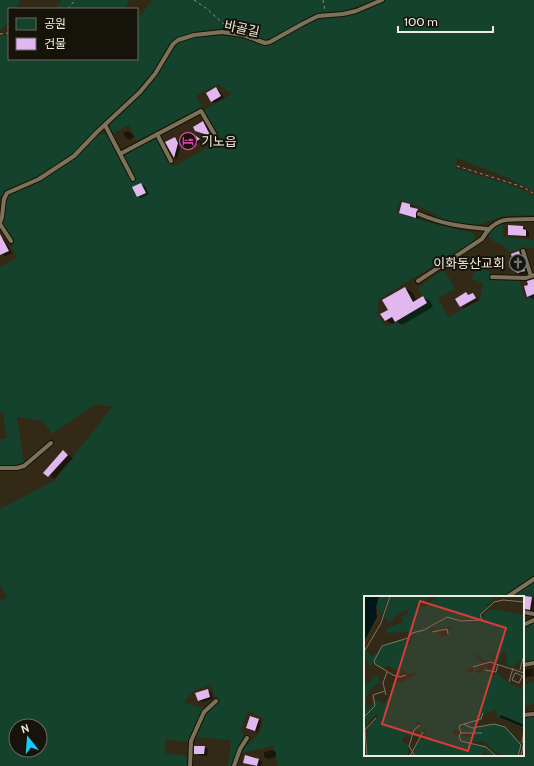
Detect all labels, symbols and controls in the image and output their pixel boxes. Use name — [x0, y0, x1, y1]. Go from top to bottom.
legend — [8, 8, 138, 60]
scale bar — [398, 8, 493, 34]
text: 100 m — [404, 14, 438, 29]
text: 공원 — [44, 16, 66, 31]
street label: 바골길 — [223, 16, 261, 40]
text: 건물 — [44, 36, 66, 51]
hotel icon: 기노읍 — [178, 131, 198, 151]
place label: 기노읍 — [201, 133, 237, 149]
church icon: 이화동산교회 — [508, 253, 528, 273]
place label: 이화동산교회 — [433, 255, 505, 271]
inset map — [364, 596, 524, 756]
north arrow — [8, 718, 48, 758]
text: N — [19, 721, 31, 736]

